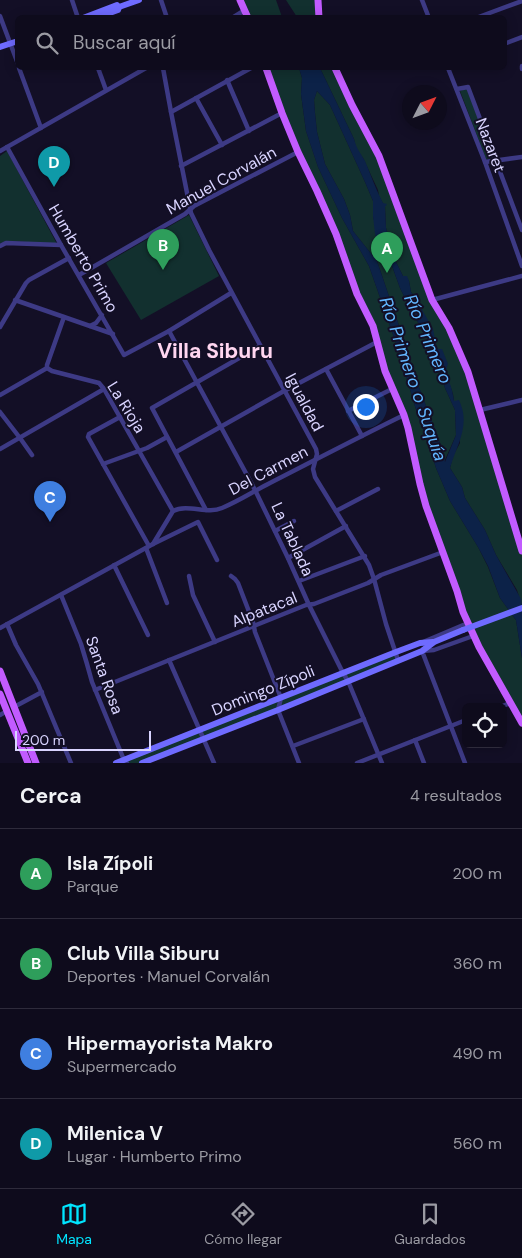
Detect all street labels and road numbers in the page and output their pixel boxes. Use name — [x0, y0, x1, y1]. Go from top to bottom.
street label: Nazaret — [471, 115, 510, 175]
street label: Manuel Corvalán — [163, 142, 280, 219]
street label: Humberto Primo — [44, 200, 123, 316]
street label: Igualdad — [281, 370, 329, 435]
street label: La Rioja — [103, 378, 151, 437]
street label: Del Carmen — [225, 441, 311, 500]
street label: La Tablada — [266, 499, 319, 579]
street label: Alpatacal — [228, 587, 300, 632]
street label: Santa Rosa — [81, 633, 128, 717]
street label: Domingo Zípoli — [209, 660, 318, 721]

